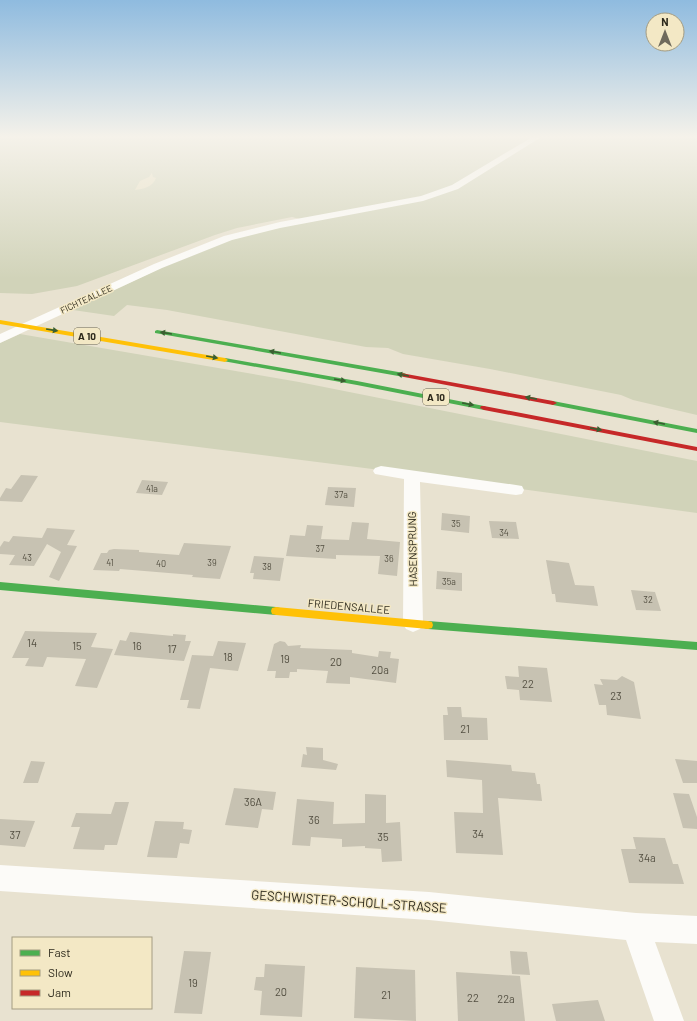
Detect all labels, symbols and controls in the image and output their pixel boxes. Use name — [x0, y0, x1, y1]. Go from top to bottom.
north arrow — [645, 12, 685, 52]
text: N — [661, 15, 669, 28]
street label: FICHTEALLEE — [58, 282, 114, 316]
one-way arrow — [46, 327, 58, 333]
road number: A 10 — [74, 328, 100, 344]
one-way arrow — [160, 330, 173, 336]
one-way arrow — [269, 349, 281, 355]
one-way arrow — [206, 354, 218, 360]
one-way arrow — [397, 371, 409, 377]
one-way arrow — [334, 377, 346, 383]
road number: A 10 — [423, 389, 449, 405]
one-way arrow — [525, 395, 537, 401]
one-way arrow — [462, 401, 474, 407]
one-way arrow — [653, 420, 665, 426]
one-way arrow — [590, 426, 602, 432]
house number: 41a — [146, 483, 158, 494]
house number: 37a — [334, 489, 348, 500]
street label: HASENSPRUNG — [405, 511, 419, 587]
house number: 35 — [451, 518, 461, 529]
house number: 34 — [499, 527, 509, 538]
house number: 37 — [316, 543, 325, 554]
house number: 43 — [22, 552, 32, 563]
house number: 36 — [384, 553, 394, 564]
house number: 41 — [106, 557, 114, 568]
house number: 39 — [207, 557, 217, 568]
house number: 40 — [156, 558, 166, 569]
house number: 38 — [262, 561, 272, 572]
house number: 35a — [442, 576, 456, 587]
house number: 32 — [643, 594, 653, 605]
street label: FRIEDENSALLEE — [307, 596, 391, 616]
house number: 14 — [27, 636, 37, 649]
house number: 15 — [72, 639, 82, 652]
house number: 16 — [132, 639, 142, 652]
house number: 17 — [167, 642, 177, 655]
house number: 18 — [223, 650, 233, 663]
house number: 19 — [280, 652, 290, 665]
house number: 20 — [330, 655, 342, 668]
house number: 20a — [371, 663, 389, 676]
house number: 22 — [522, 677, 534, 690]
house number: 23 — [610, 689, 622, 702]
house number: 21 — [460, 722, 470, 735]
house number: 36A — [244, 795, 262, 808]
house number: 36 — [308, 813, 320, 826]
house number: 34 — [472, 827, 484, 840]
house number: 37 — [10, 828, 20, 841]
house number: 35 — [377, 830, 389, 843]
house number: 34a — [638, 851, 656, 864]
street label: GESCHWISTER-SCHOLL-STRASSE — [251, 886, 447, 916]
legend — [12, 937, 152, 1009]
text: Fast — [48, 945, 71, 959]
text: Slow — [48, 965, 73, 979]
house number: 19 — [188, 976, 198, 989]
text: Jam — [48, 985, 71, 999]
house number: 20 — [275, 985, 287, 998]
house number: 21 — [381, 988, 391, 1001]
house number: 22 — [467, 991, 479, 1004]
house number: 22a — [497, 992, 515, 1005]

